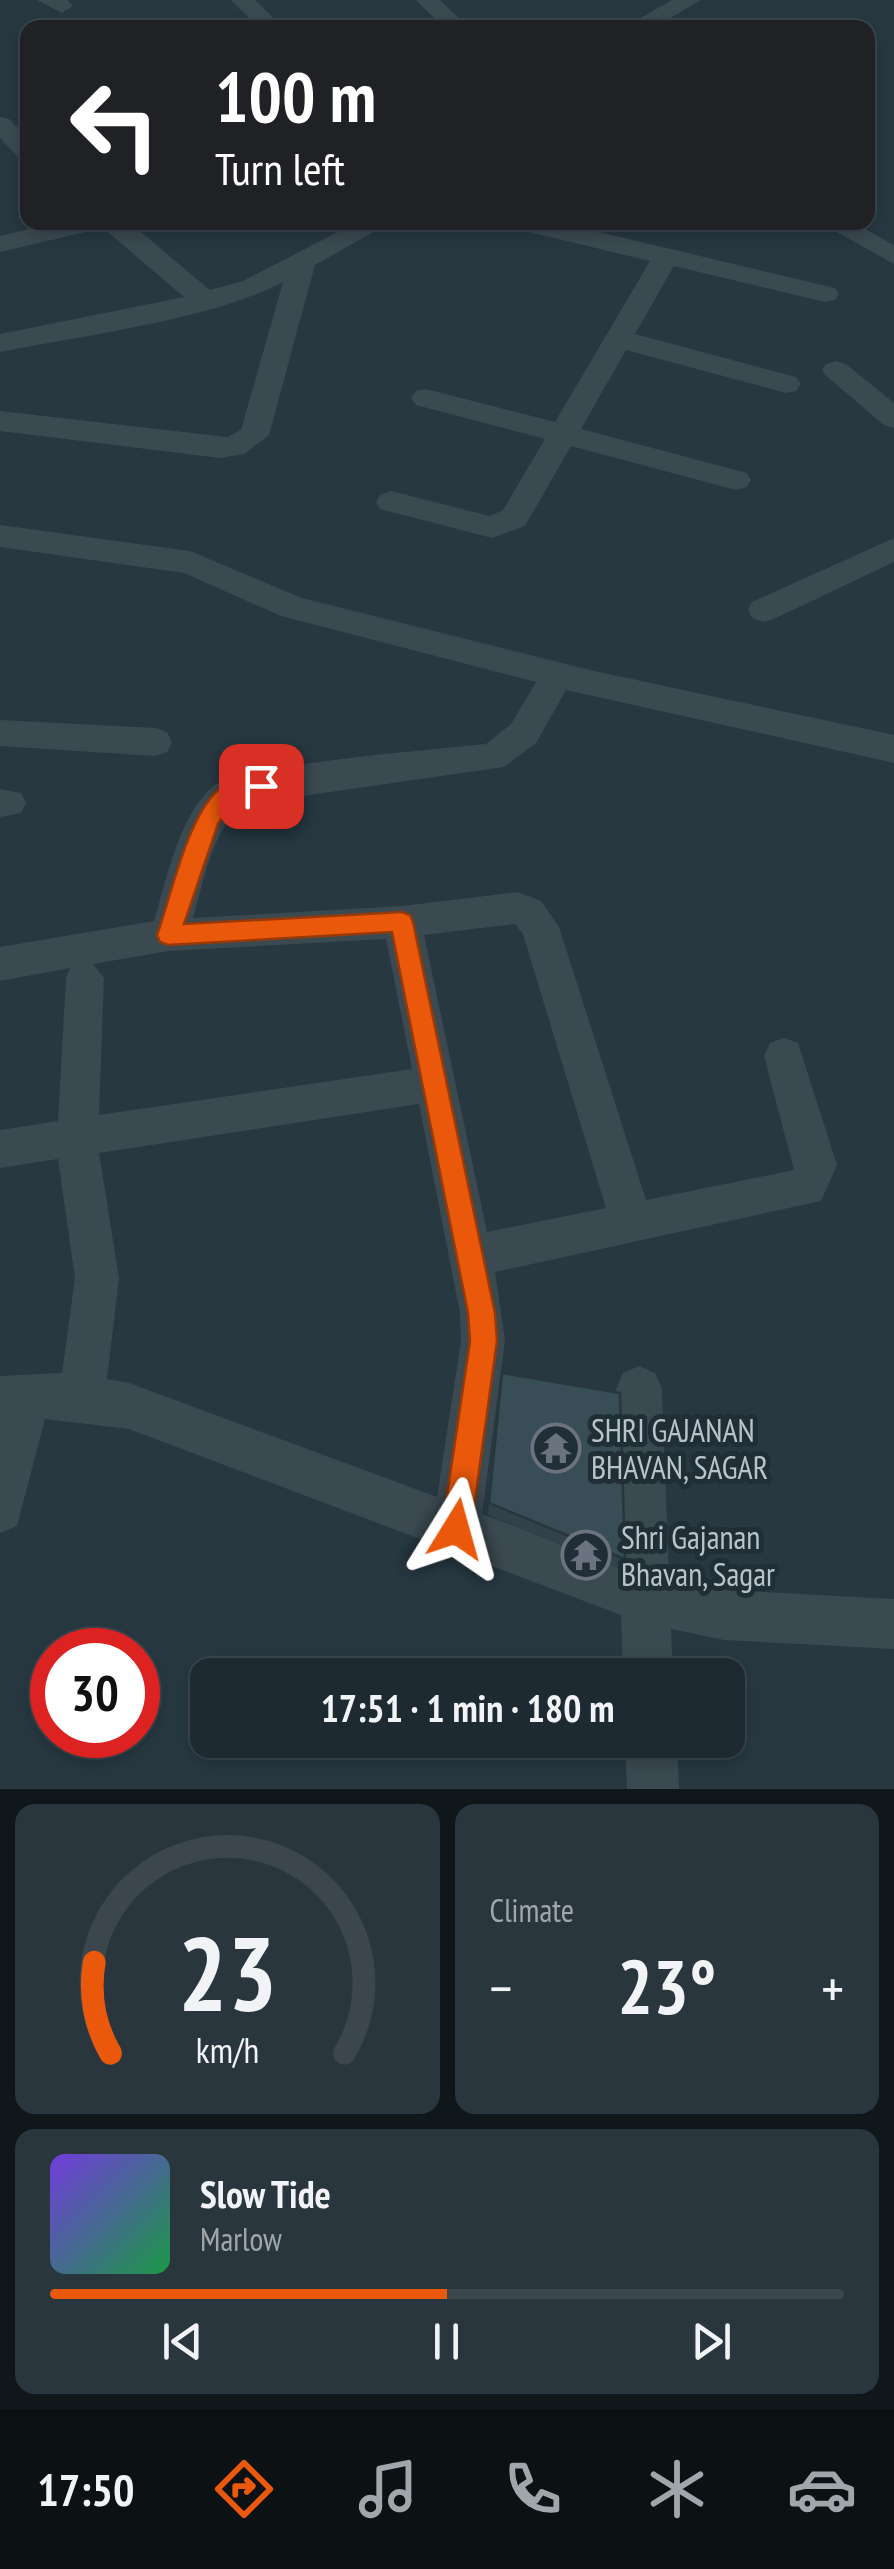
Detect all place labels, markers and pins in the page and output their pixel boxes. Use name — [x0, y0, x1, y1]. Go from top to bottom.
pin — [219, 744, 304, 829]
place label: SHRI GAJANAN BHAVAN, SAGAR — [591, 1409, 768, 1488]
temple icon: SHRI GAJANAN BHAVAN, SAGAR — [530, 1422, 582, 1474]
place label: Shri Gajanan Bhavan, Sagar — [621, 1516, 775, 1595]
temple icon: Shri Gajanan Bhavan, Sagar — [560, 1529, 612, 1581]

